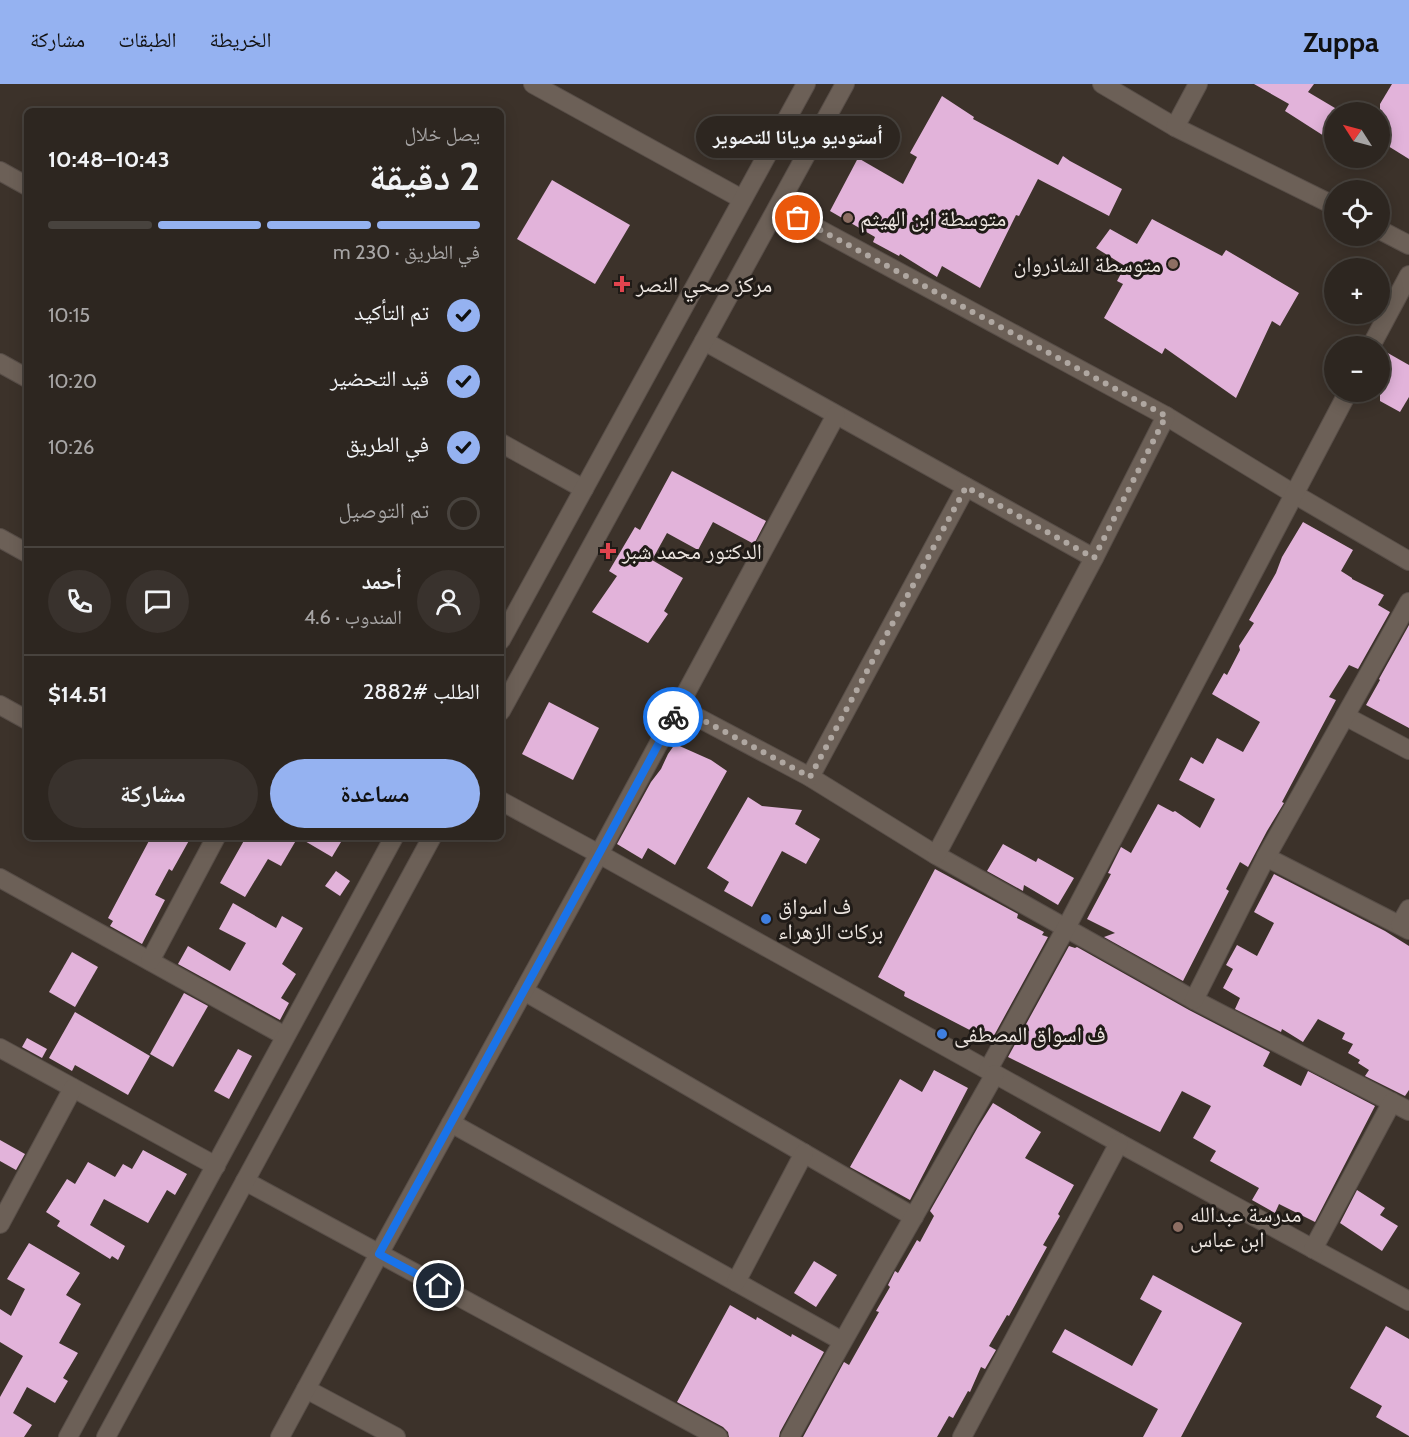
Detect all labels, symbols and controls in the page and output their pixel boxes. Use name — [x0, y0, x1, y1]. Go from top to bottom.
text: Zuppa — [1303, 25, 1379, 59]
text: مشاركة — [30, 27, 85, 52]
text: الطبقات — [118, 27, 177, 52]
text: الخريطة — [210, 27, 271, 52]
north arrow — [1324, 102, 1390, 168]
map controls — [1324, 102, 1390, 402]
callout: أستوديو مريانا للتصوير — [696, 116, 900, 158]
text: يصل خلال — [404, 122, 480, 146]
text: أستوديو مريانا للتصوير — [713, 125, 883, 149]
text: 10:43–10:48 — [48, 146, 170, 173]
text: 2 دقيقة — [369, 152, 480, 200]
button: locate — [1324, 180, 1390, 246]
pin — [772, 192, 823, 243]
icon: bag — [781, 201, 814, 234]
place label: متوسطة ابن الهيثم — [860, 205, 1006, 233]
marker: متوسطة ابن الهيثم — [841, 211, 855, 225]
text: في الطريق · 230 m — [333, 240, 480, 264]
place label: متوسطة الشاذروان — [1013, 251, 1161, 278]
marker: متوسطة الشاذروان — [1166, 257, 1180, 271]
button: + — [1324, 258, 1390, 324]
place label: مركز صحي النصر — [635, 271, 772, 302]
marker: مركز صحي النصر — [613, 275, 631, 293]
text: تم التأكيد — [354, 299, 429, 326]
icon: check — [447, 299, 480, 332]
text: 10:15 — [48, 303, 90, 327]
button: − — [1324, 336, 1390, 402]
text: قيد التحضير — [330, 365, 429, 392]
icon: check — [447, 365, 480, 398]
text: 10:20 — [48, 369, 97, 393]
text: في الطريق — [345, 431, 429, 458]
icon: check — [447, 431, 480, 464]
text: 10:26 — [48, 435, 94, 459]
text: تم التوصيل — [339, 497, 429, 524]
place label: الدكتور محمد شبر — [621, 538, 762, 565]
marker: الدكتور محمد شبر — [599, 542, 617, 560]
text: أحمد — [362, 568, 402, 595]
button: phone — [48, 570, 111, 633]
button: chat — [126, 570, 189, 633]
button: person — [417, 570, 480, 633]
text: المندوب · 4.6 — [304, 605, 402, 629]
text: الطلب #2882 — [363, 678, 480, 705]
text: $14.51 — [48, 681, 107, 708]
courier — [643, 687, 703, 747]
icon: bike — [657, 701, 690, 734]
button: مشاركة — [48, 759, 258, 828]
button: مساعدة — [270, 759, 480, 828]
place label: ف اسواق بركات الزهراء — [778, 893, 883, 945]
marker: ف اسواق بركات الزهراء — [759, 912, 773, 926]
place label: ف اسواق المصطفى — [954, 1021, 1106, 1048]
marker: ف اسواق المصطفى — [935, 1027, 949, 1041]
place label: مدرسة عبدالله ابن عباس — [1190, 1201, 1302, 1253]
marker: مدرسة عبدالله ابن عباس — [1171, 1220, 1185, 1234]
pin — [413, 1260, 464, 1311]
icon: home — [422, 1269, 455, 1302]

